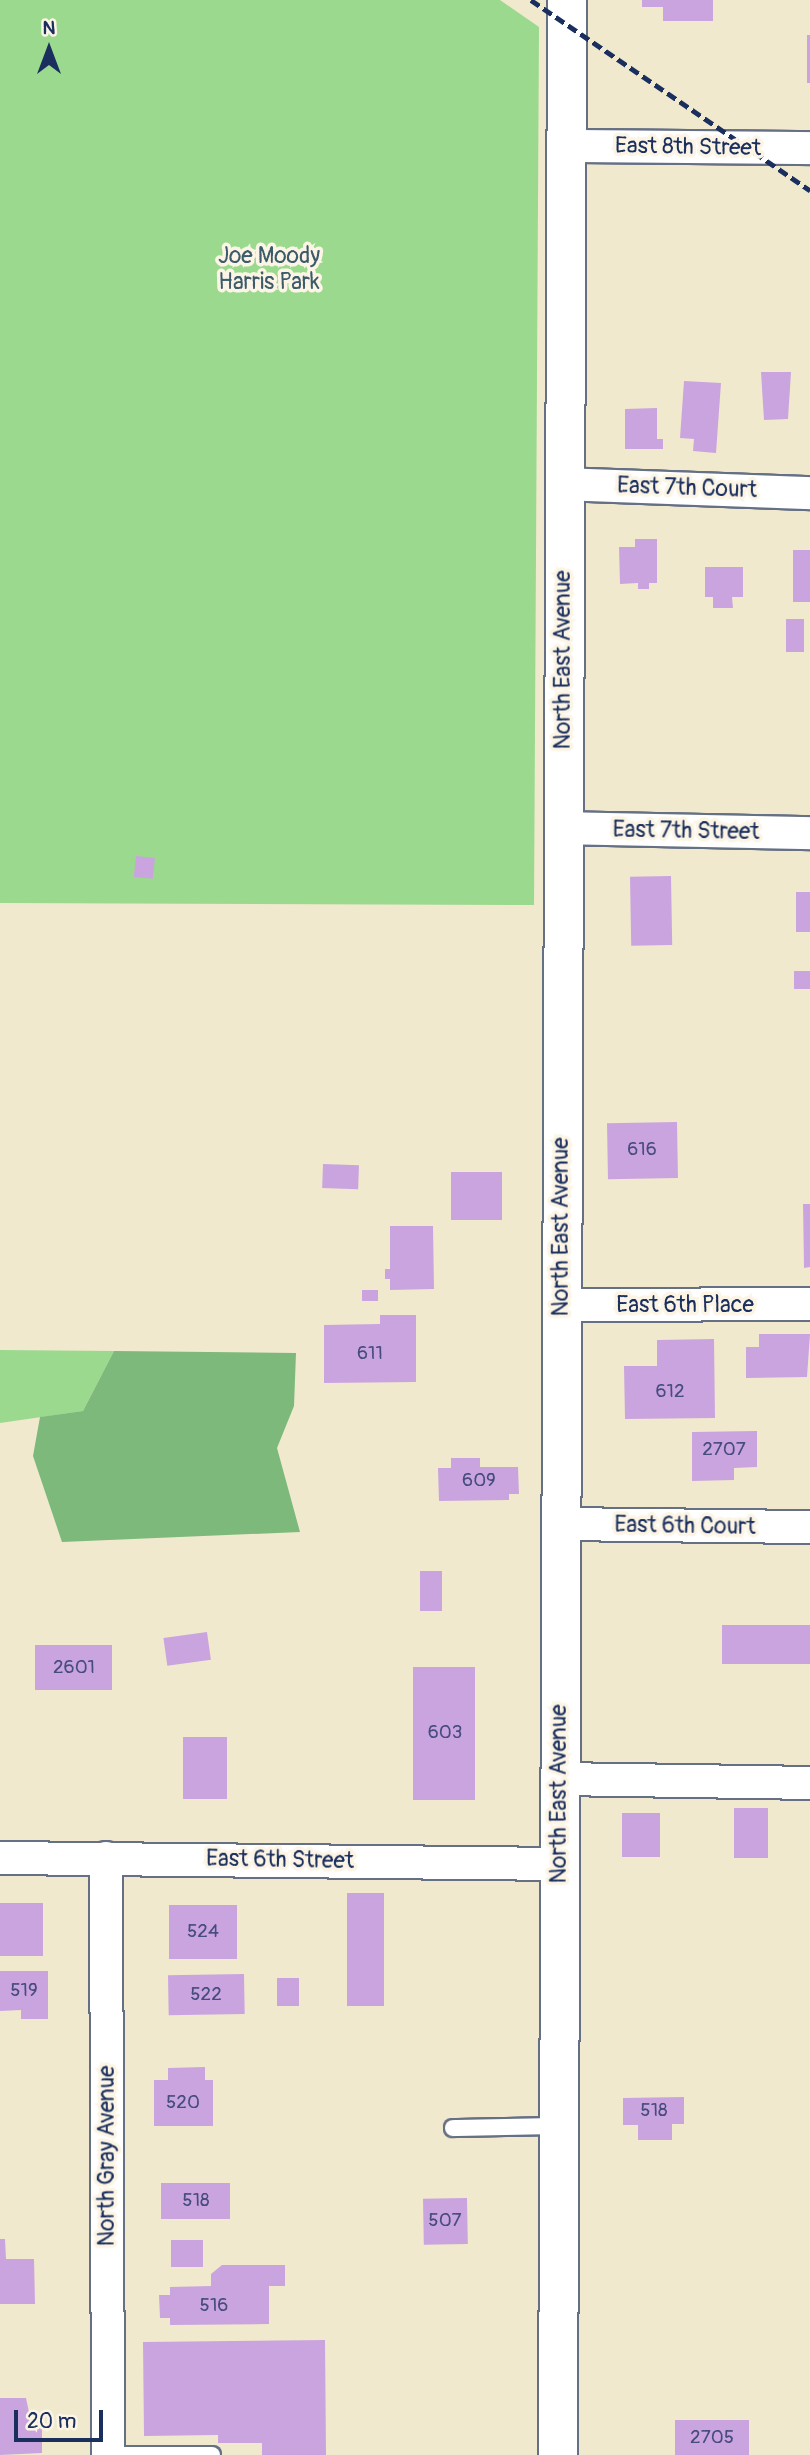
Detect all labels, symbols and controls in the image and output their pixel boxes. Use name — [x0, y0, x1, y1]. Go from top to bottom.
north arrow — [14, 14, 84, 84]
text: N — [43, 16, 55, 40]
street label: East 8th Street — [615, 132, 761, 162]
park label: Joe Moody Harris Park — [218, 242, 320, 296]
street label: East 7th Court — [617, 472, 757, 504]
street label: North East Avenue — [549, 570, 577, 750]
street label: East 7th Street — [612, 816, 760, 846]
street label: North East Avenue — [547, 1137, 575, 1317]
house number: 616 — [627, 1139, 657, 1161]
street label: East 6th Place — [616, 1291, 754, 1319]
house number: 611 — [357, 1343, 383, 1365]
house number: 612 — [655, 1381, 685, 1403]
house number: 2707 — [702, 1439, 746, 1461]
house number: 609 — [462, 1470, 496, 1492]
street label: East 6th Court — [614, 1511, 756, 1541]
house number: 2601 — [53, 1657, 95, 1679]
street label: North East Avenue — [545, 1704, 573, 1884]
house number: 603 — [428, 1722, 462, 1744]
street label: East 6th Street — [206, 1845, 354, 1875]
house number: 524 — [187, 1921, 219, 1943]
house number: 519 — [10, 1980, 38, 2002]
house number: 522 — [190, 1984, 222, 2006]
street label: North Gray Avenue — [93, 2066, 121, 2246]
house number: 520 — [166, 2092, 200, 2114]
house number: 518 — [640, 2100, 668, 2122]
house number: 518 — [182, 2190, 210, 2212]
house number: 507 — [428, 2210, 462, 2232]
house number: 516 — [200, 2295, 228, 2317]
scale bar — [18, 2396, 107, 2440]
text: 20 m — [27, 2408, 76, 2435]
house number: 2705 — [690, 2427, 734, 2449]

